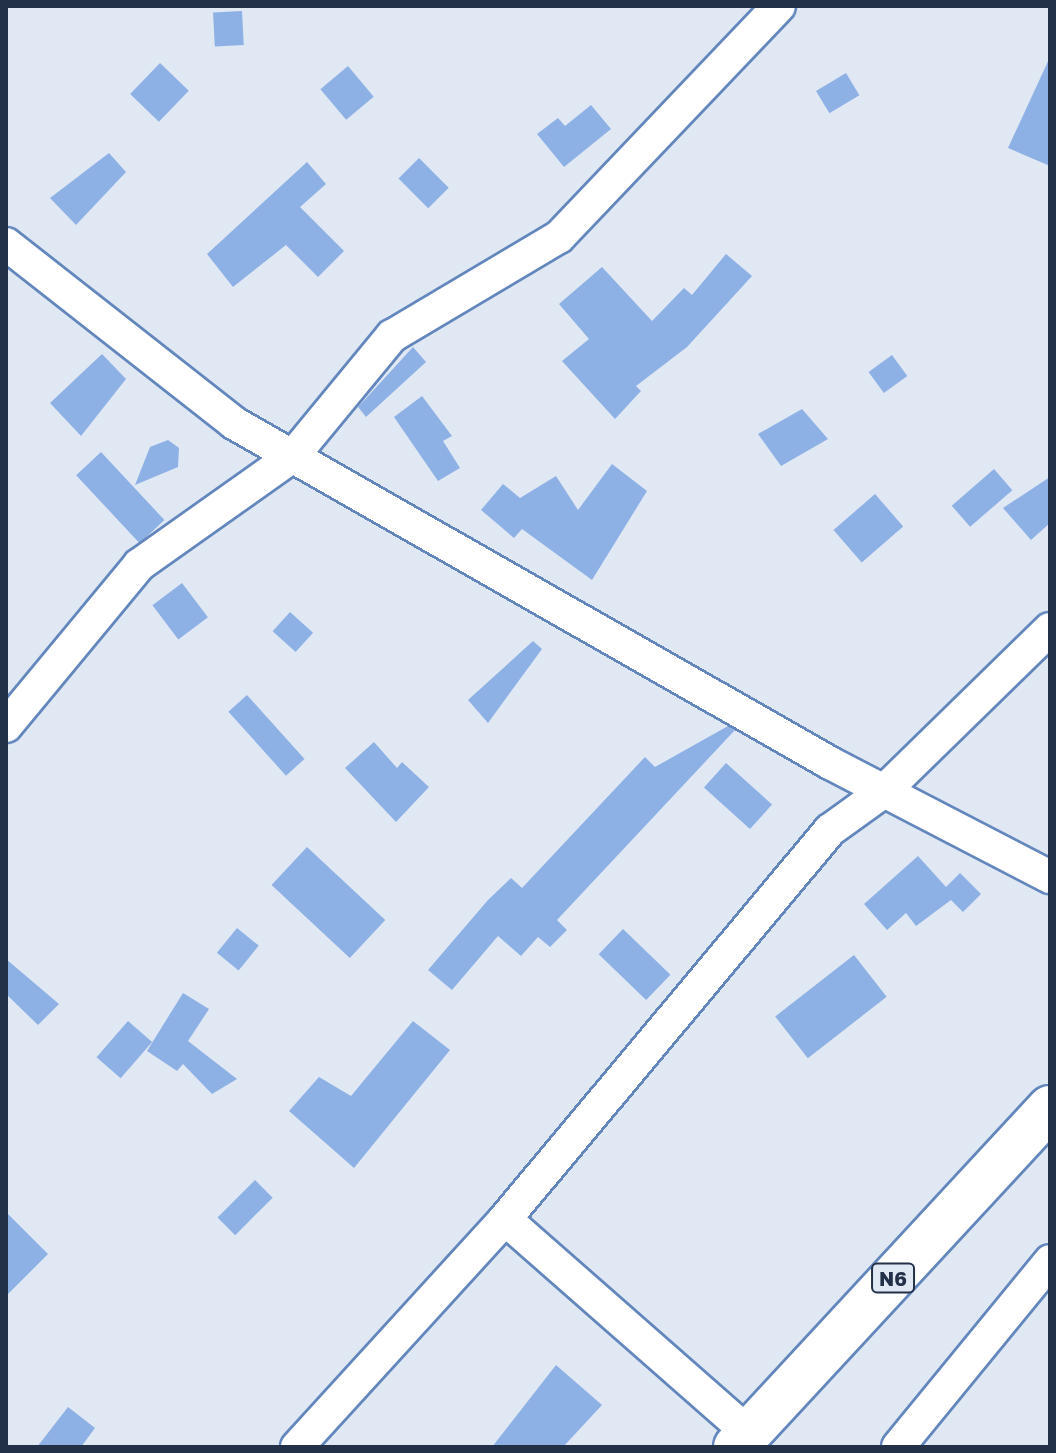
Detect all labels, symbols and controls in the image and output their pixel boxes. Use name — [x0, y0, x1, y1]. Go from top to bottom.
road number: N6 — [871, 1262, 915, 1294]

